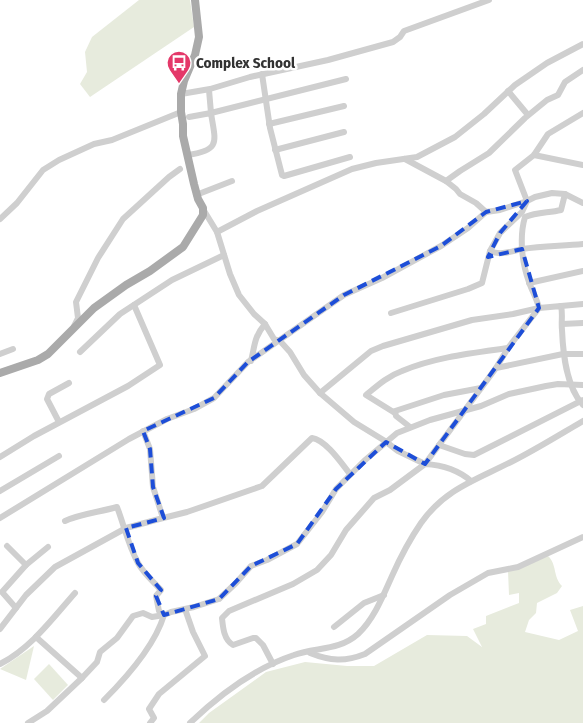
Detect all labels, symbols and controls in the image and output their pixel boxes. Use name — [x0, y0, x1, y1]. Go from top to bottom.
bus stop icon: Complex School — [166, 50, 192, 84]
place label: Complex School — [196, 54, 296, 72]

